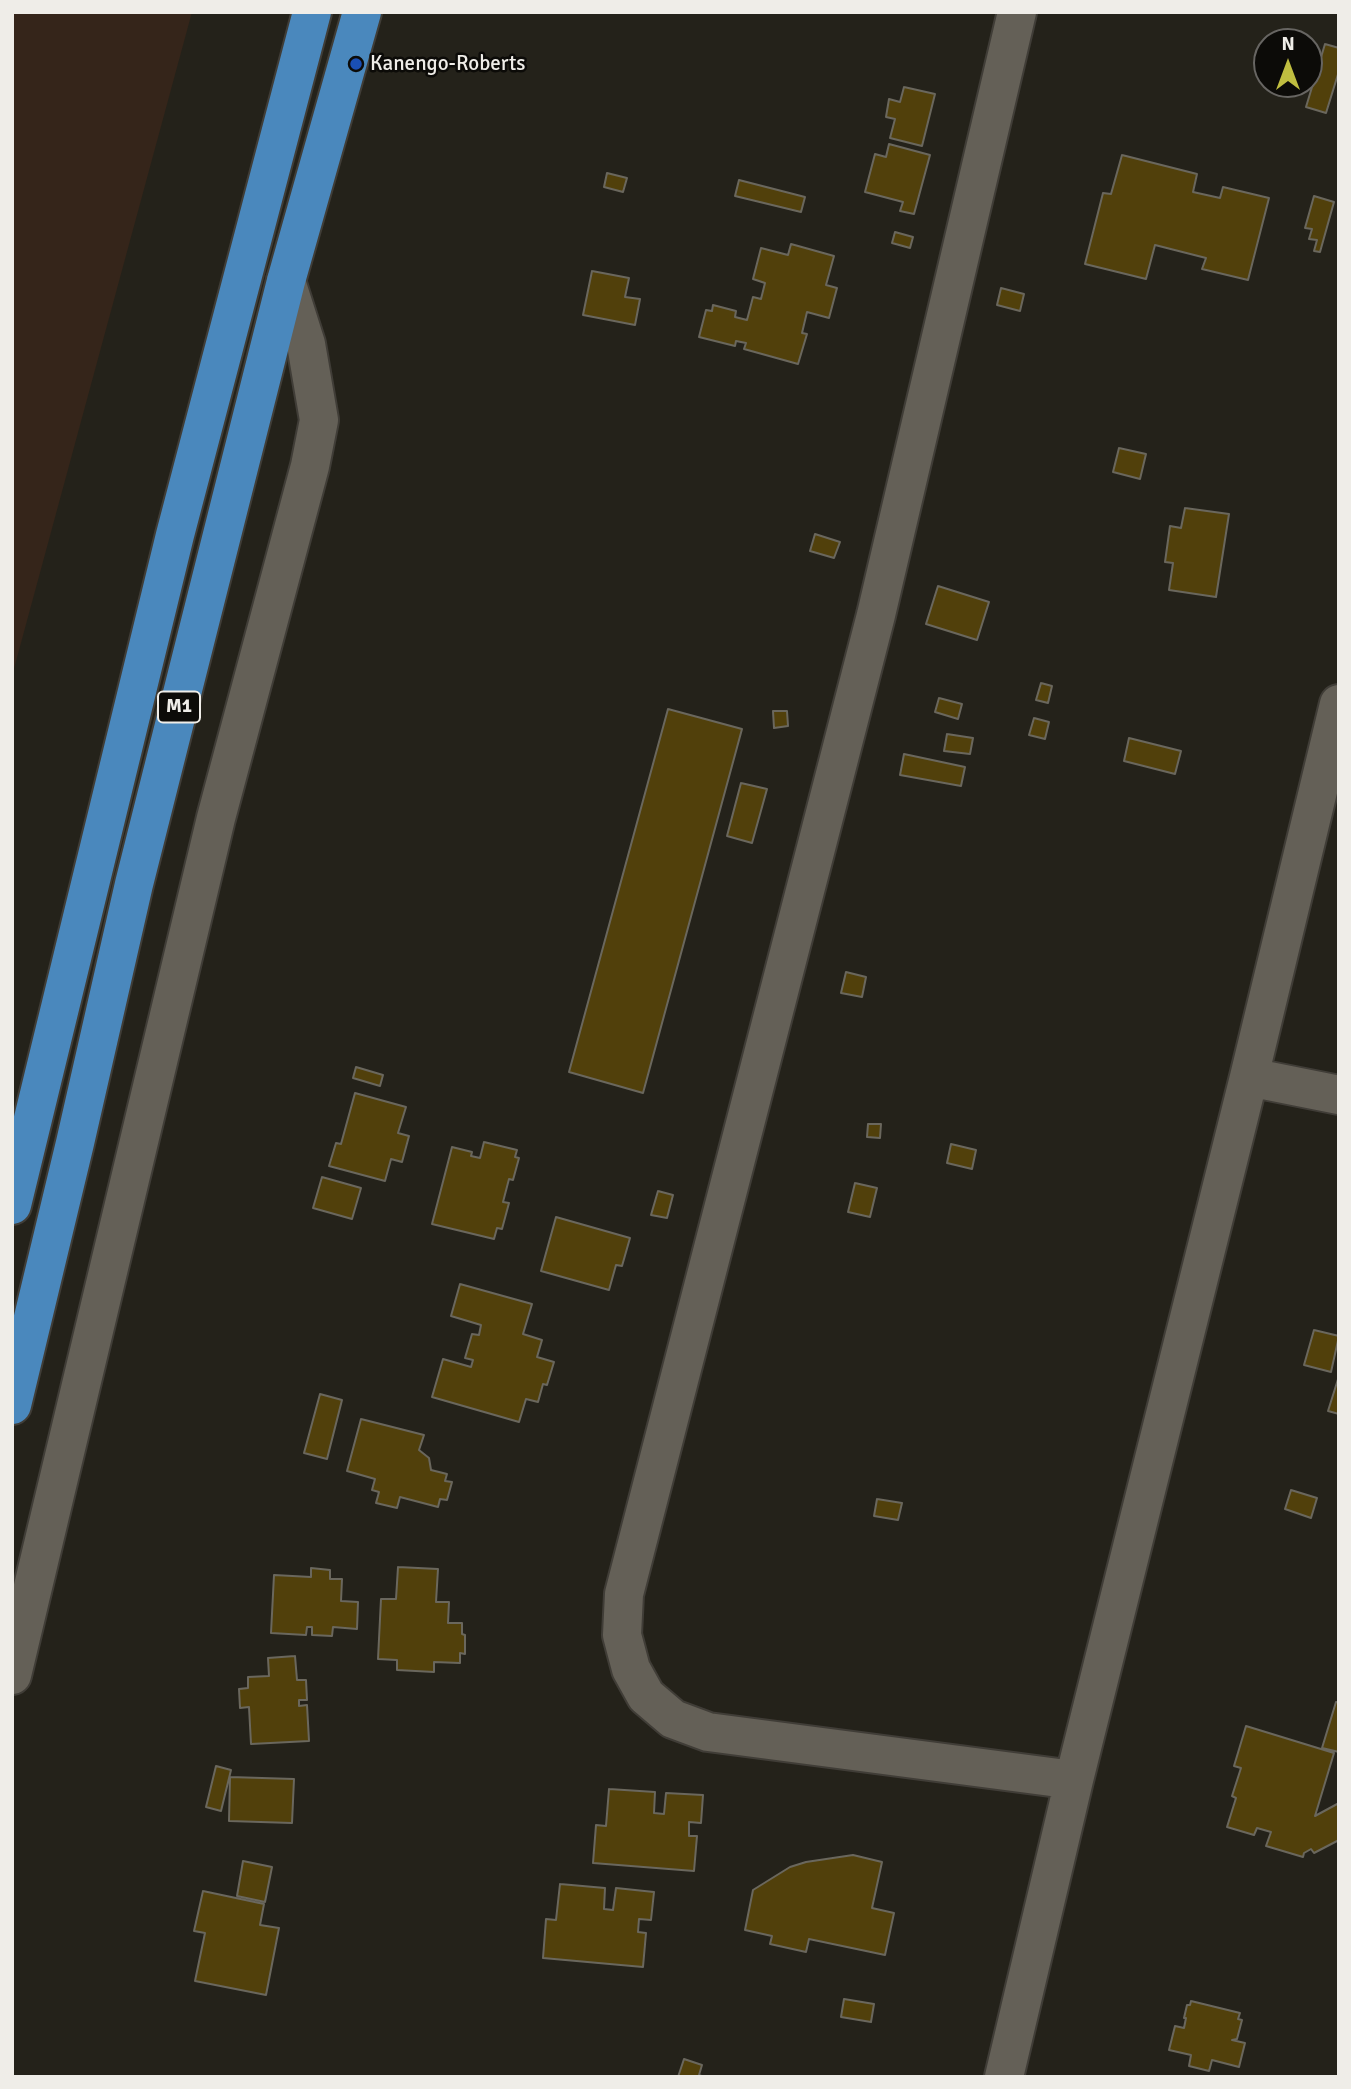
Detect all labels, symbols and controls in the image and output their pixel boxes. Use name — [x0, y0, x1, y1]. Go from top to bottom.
north arrow — [1253, 28, 1323, 98]
text: N — [1281, 32, 1295, 56]
place label: Kanengo-Roberts — [370, 51, 525, 77]
marker: Kanengo-Roberts — [348, 56, 364, 72]
road number: M1 — [158, 692, 200, 722]

